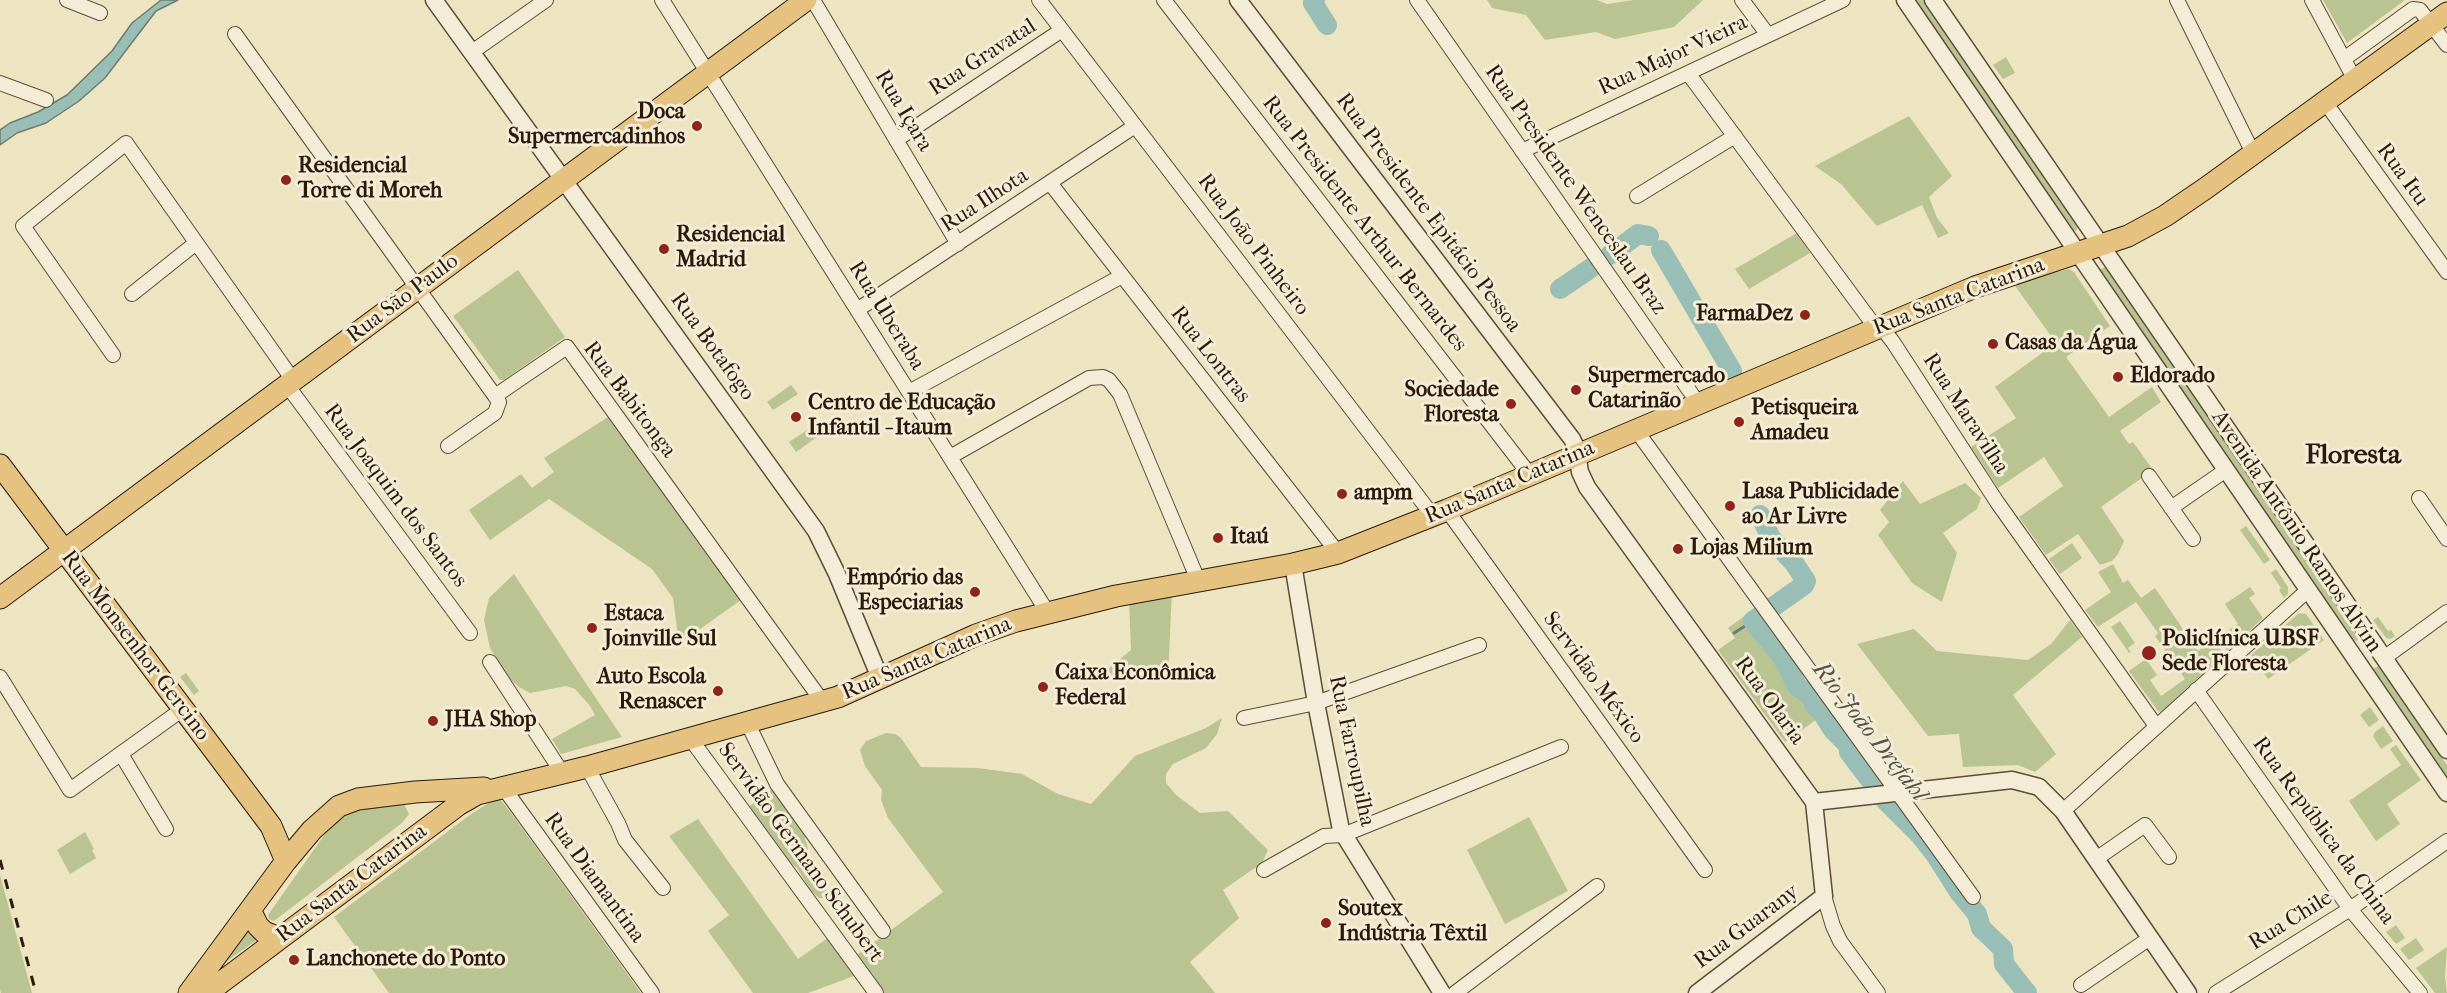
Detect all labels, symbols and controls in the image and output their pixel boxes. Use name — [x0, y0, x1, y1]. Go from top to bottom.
street label: Rua Major Vieira — [1594, 10, 1752, 102]
street label: Rua Gravatal — [924, 14, 1042, 102]
street label: Rua Presidente Wenceslau Braz — [1478, 60, 1672, 320]
street label: Rua Içara — [868, 65, 938, 157]
street label: Rua Presidente Epitácio Pessoa — [1329, 88, 1527, 338]
street label: Rua Presidente Arthur Bernardes — [1256, 91, 1472, 357]
place label: Doca Supermercadinhos — [508, 100, 685, 152]
marker: Doca Supermercadinhos — [690, 119, 704, 133]
street label: Rua Itu — [2370, 138, 2434, 212]
place label: Residencial Torre di Moreh — [298, 154, 442, 206]
street label: Rua Ilhota — [936, 163, 1034, 239]
street label: Rua João Pinheiro — [1191, 169, 1315, 321]
marker: Residencial Torre di Moreh — [279, 173, 293, 187]
place label: Residencial Madrid — [676, 223, 785, 274]
marker: Residencial Madrid — [657, 242, 671, 256]
street label: Rua São Paulo — [342, 248, 464, 350]
street label: Rua Santa Catarina — [1869, 252, 2049, 342]
street label: Rua Uberaba — [842, 257, 930, 375]
street label: Rua Botafogo — [664, 288, 760, 406]
street label: Rua Lontras — [1164, 301, 1256, 409]
place label: FarmaDez — [1696, 302, 1793, 328]
marker: FarmaDez — [1798, 308, 1812, 322]
place label: Casas da Água — [2005, 331, 2137, 357]
street label: Rua Babitonga — [577, 337, 681, 463]
marker: Casas da Água — [1986, 337, 2000, 351]
street label: Rua Maravilha — [1916, 349, 2014, 479]
place label: Supermercado Catarinão — [1588, 364, 1725, 416]
place label: Eldorado — [2130, 364, 2215, 390]
marker: Eldorado — [2111, 370, 2125, 384]
place label: Sociedade Floresta — [1405, 378, 1499, 430]
marker: Supermercado Catarinão — [1569, 383, 1583, 397]
place label: Centro de Educação Infantil - Itaum — [808, 391, 995, 442]
place label: Petisqueira Amadeu — [1751, 396, 1858, 448]
marker: Sociedade Floresta — [1504, 397, 1518, 411]
street label: Rua Joaquim dos Santos — [317, 399, 473, 593]
street label: Avenida Antônio Ramos Alvim — [2205, 406, 2387, 658]
marker: Centro de Educação Infantil - Itaum — [789, 410, 803, 424]
marker: Petisqueira Amadeu — [1732, 415, 1746, 429]
street label: Rua Santa Catarina — [1421, 435, 1599, 531]
district label: Floresta — [2305, 439, 2401, 473]
place label: Lasa Publicidade ao Ar Livre — [1742, 480, 1899, 532]
place label: ampm — [1354, 481, 1413, 507]
marker: ampm — [1335, 487, 1349, 501]
marker: Lasa Publicidade ao Ar Livre — [1723, 499, 1737, 513]
place label: Itaú — [1230, 525, 1269, 551]
marker: Itaú — [1211, 531, 1225, 545]
place label: Lojas Milium — [1690, 536, 1813, 562]
marker: Lojas Milium — [1671, 542, 1685, 556]
street label: Rua Monsenhor Gercino — [55, 546, 215, 746]
place label: Empório das Especiarias — [847, 566, 963, 618]
marker: Empório das Especiarias — [968, 585, 982, 599]
place label: Estaca Joinville Sul — [604, 602, 717, 654]
street label: Servidão México — [1536, 607, 1650, 749]
street label: Rua Santa Catarina — [838, 611, 1016, 707]
marker: Estaca Joinville Sul — [585, 621, 599, 635]
place label: Policlínica UBSF Sede Floresta — [2162, 627, 2319, 678]
marker: Policlínica UBSF Sede Floresta — [2140, 644, 2158, 662]
street label: Rua Olaria — [1728, 652, 1810, 750]
water label: Rio João Drefahl — [1806, 656, 1932, 808]
place label: Caixa Econômica Federal — [1055, 661, 1215, 712]
place label: Auto Escola Renascer — [597, 665, 706, 716]
street label: Rua Farroupilha — [1322, 673, 1380, 829]
marker: Caixa Econômica Federal — [1036, 680, 1050, 694]
marker: Auto Escola Renascer — [711, 684, 725, 698]
place label: JHA Shop — [445, 708, 536, 734]
marker: JHA Shop — [426, 714, 440, 728]
street label: Rua República da China — [2246, 732, 2400, 930]
street label: Servidão Germano Schubert — [711, 738, 889, 968]
street label: Rua Diamantina — [538, 808, 650, 948]
street label: Rua Santa Catarina — [272, 819, 432, 949]
street label: Rua Guarany — [1689, 879, 1805, 975]
street label: Rua Chile — [2244, 885, 2338, 957]
place label: Soutex Indústria Têxtil — [1338, 897, 1487, 948]
marker: Soutex Indústria Têxtil — [1319, 916, 1333, 930]
place label: Lanchonete do Ponto — [306, 947, 505, 973]
marker: Lanchonete do Ponto — [287, 953, 301, 967]

